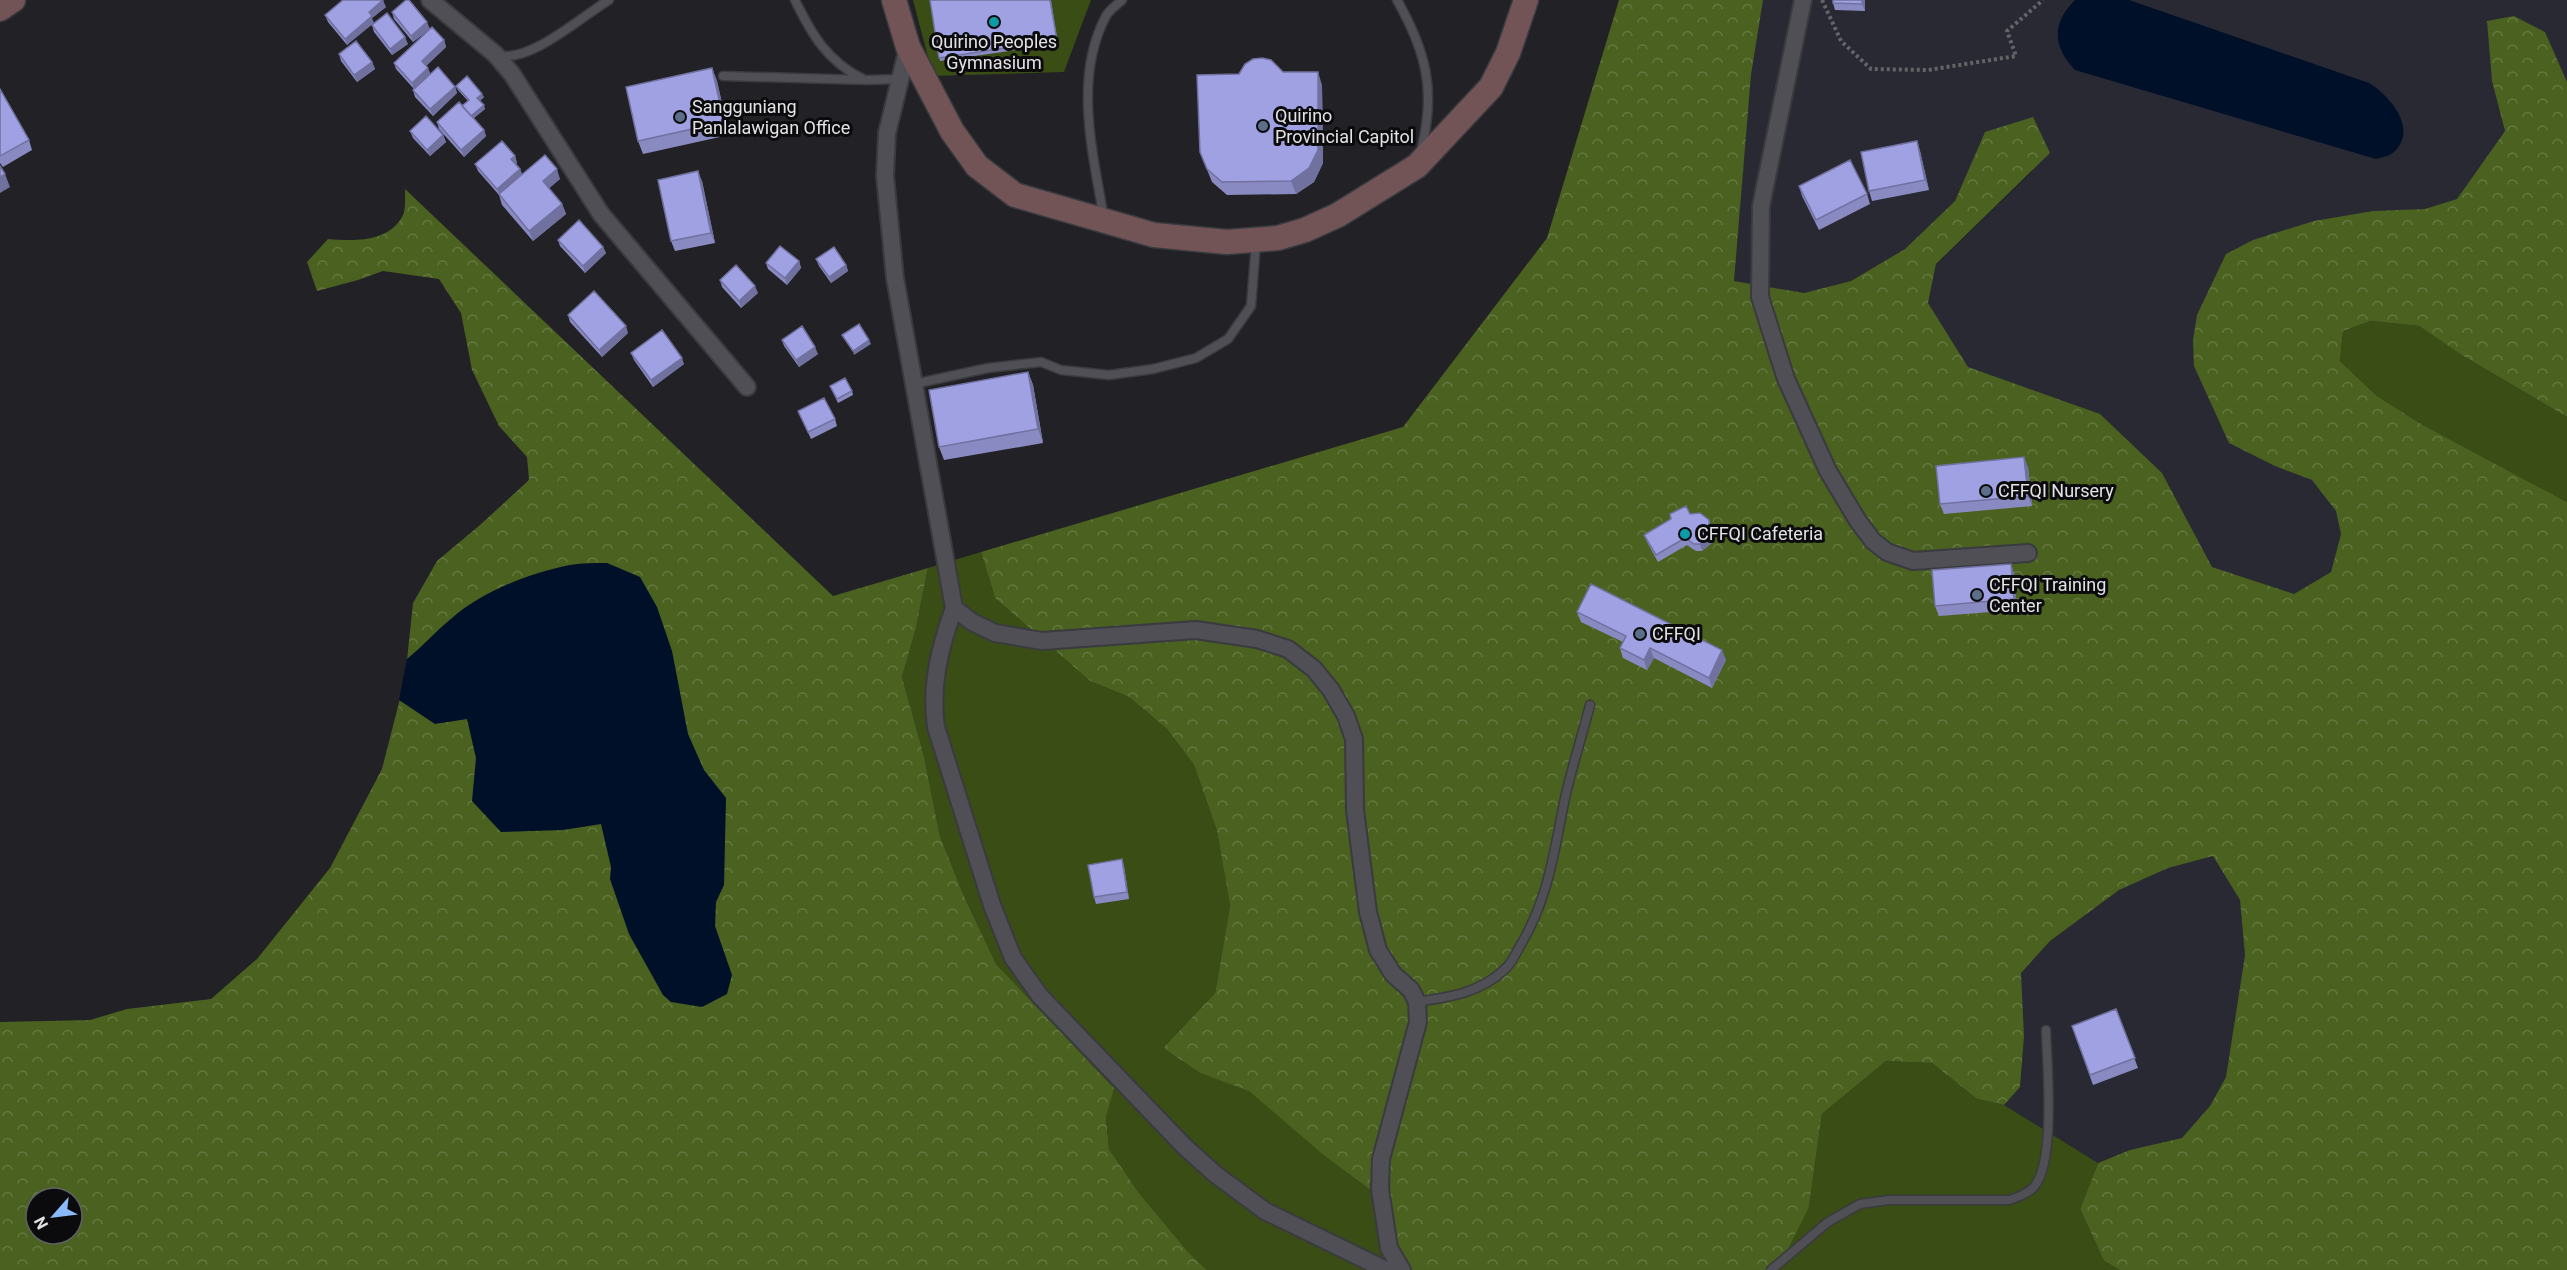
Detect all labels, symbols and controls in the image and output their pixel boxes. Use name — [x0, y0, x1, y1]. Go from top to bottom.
marker: Quirino Peoples Gymnasium — [987, 15, 1001, 29]
place label: Quirino Peoples Gymnasium — [931, 31, 1057, 73]
place label: Sangguniang Panlalawigan Office — [692, 96, 850, 138]
place label: Quirino Provincial Capitol — [1275, 105, 1414, 147]
marker: Sangguniang Panlalawigan Office — [673, 110, 687, 124]
marker: Quirino Provincial Capitol — [1256, 119, 1270, 133]
place label: CFFQI Nursery — [1998, 480, 2114, 501]
marker: CFFQI Nursery — [1979, 484, 1993, 498]
place label: CFFQI Cafeteria — [1697, 523, 1823, 544]
marker: CFFQI Cafeteria — [1678, 527, 1692, 541]
place label: CFFQI Training Center — [1989, 574, 2106, 616]
marker: CFFQI Training Center — [1970, 588, 1984, 602]
place label: CFFQI — [1652, 623, 1701, 644]
marker: CFFQI — [1633, 627, 1647, 641]
north arrow — [24, 1186, 84, 1246]
text: N — [30, 1213, 52, 1232]

